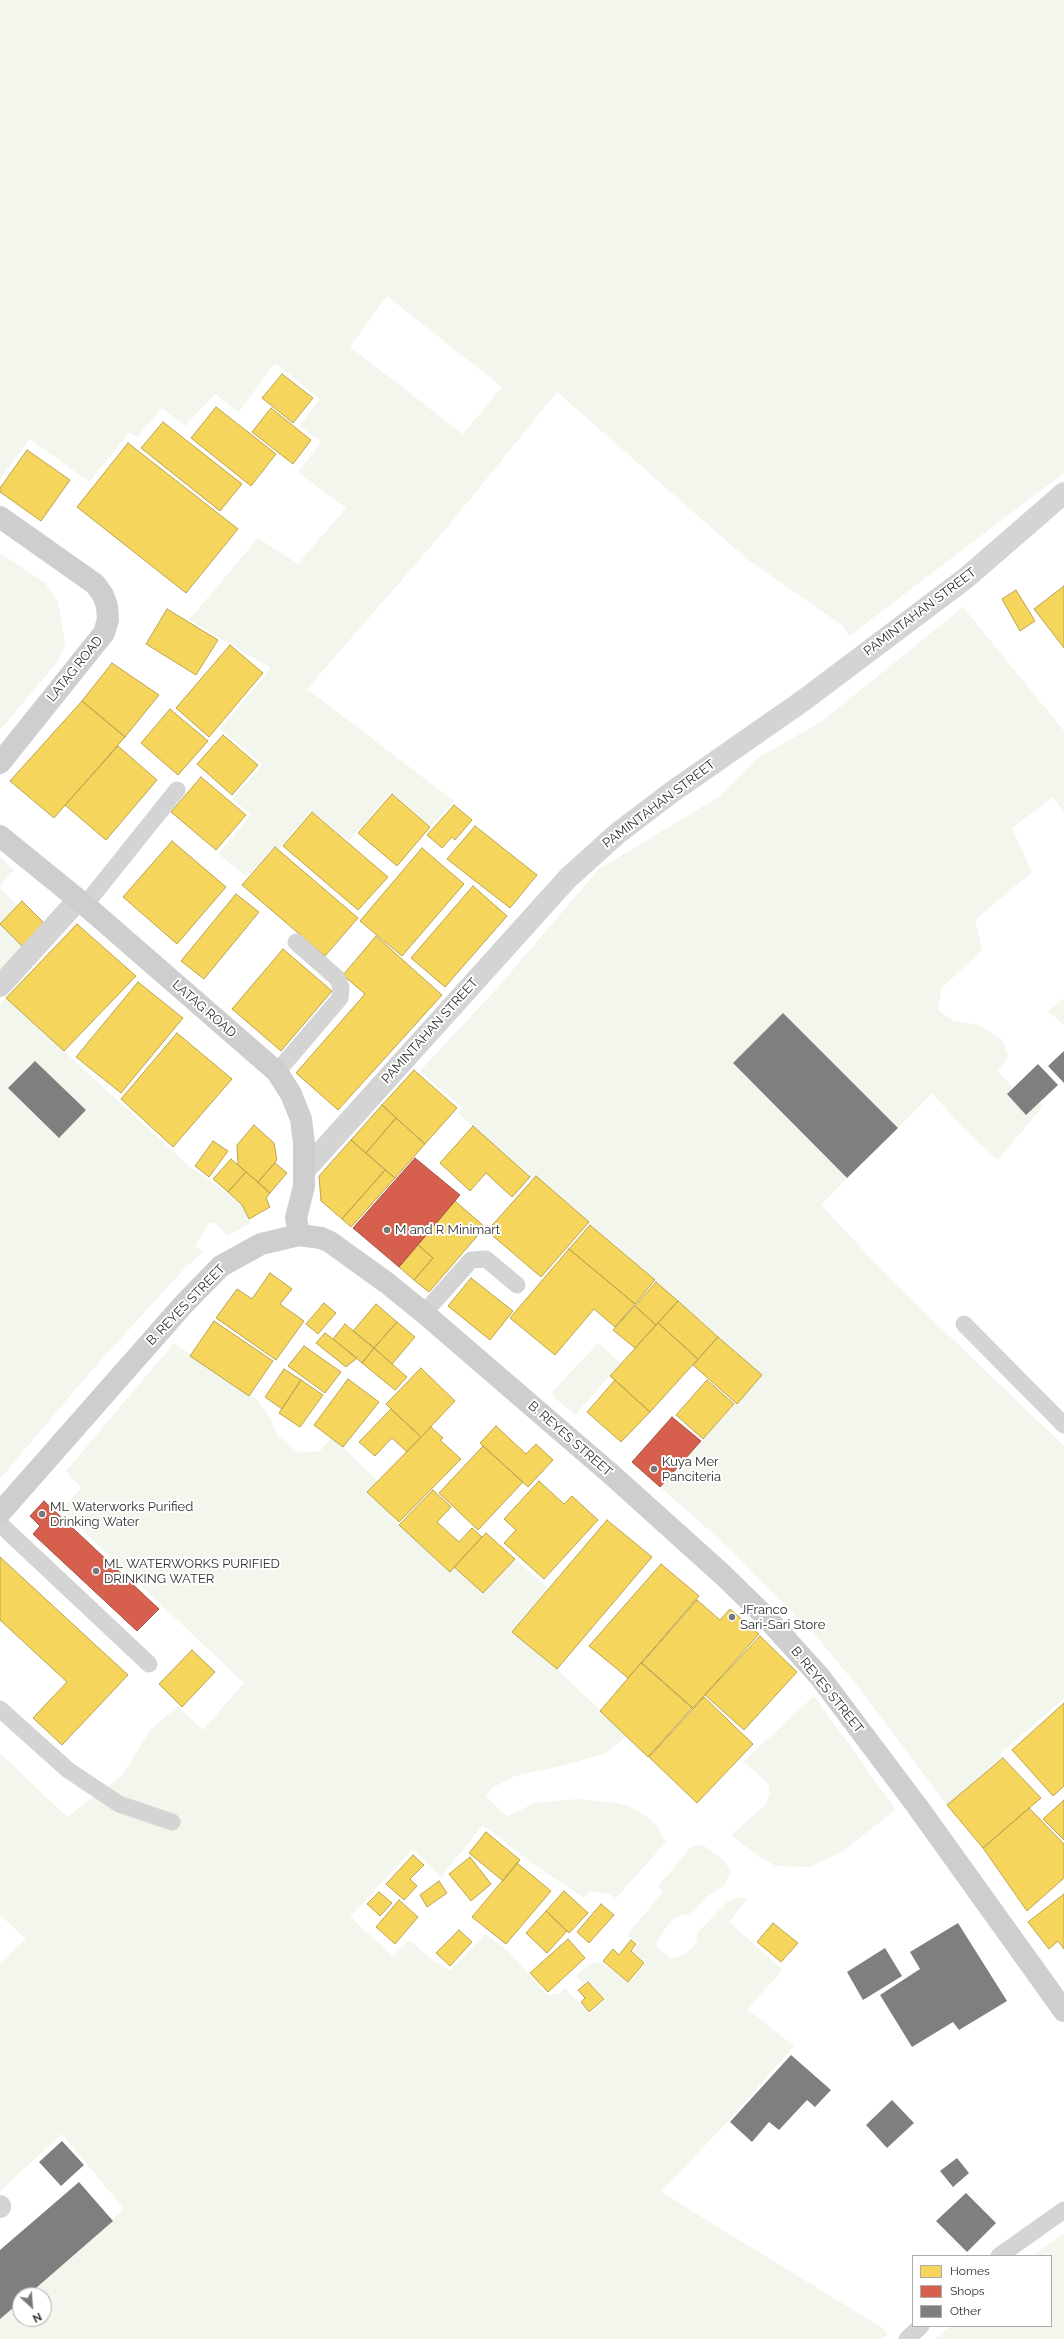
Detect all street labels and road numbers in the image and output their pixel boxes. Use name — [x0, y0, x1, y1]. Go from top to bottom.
street label: PAMINTAHAN STREET — [861, 565, 979, 659]
street label: LATAG ROAD — [44, 633, 106, 705]
street label: PAMINTAHAN STREET — [600, 757, 718, 851]
street label: PAMINTAHAN STREET — [379, 975, 481, 1087]
street label: LATAG ROAD — [169, 977, 239, 1041]
street label: B. REYES STREET — [143, 1261, 229, 1349]
street label: B. REYES STREET — [525, 1398, 615, 1480]
street label: B. REYES STREET — [787, 1644, 867, 1736]

